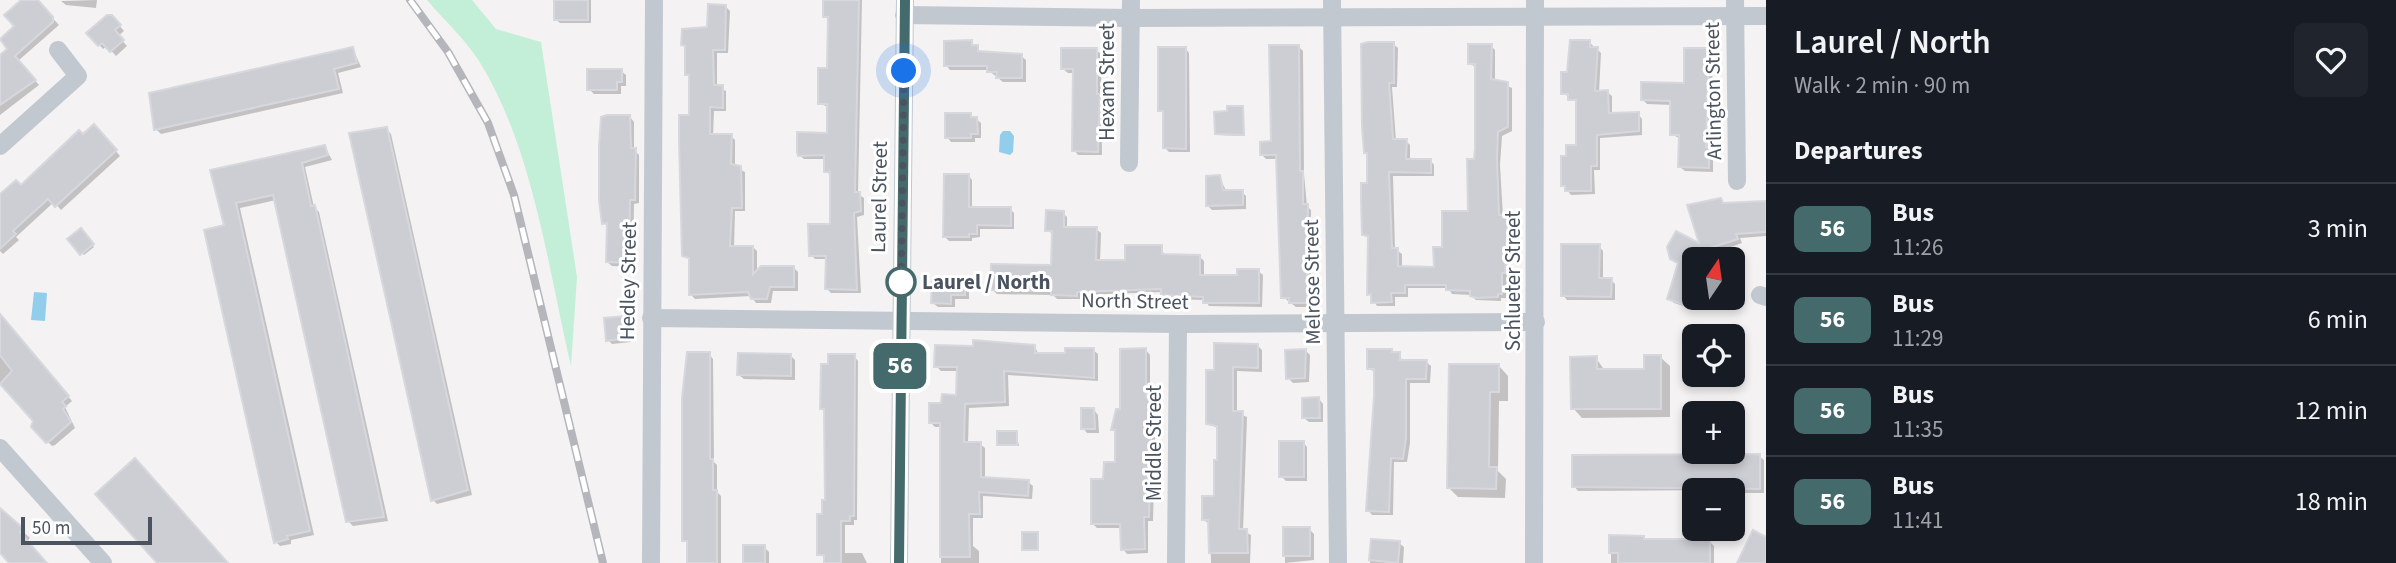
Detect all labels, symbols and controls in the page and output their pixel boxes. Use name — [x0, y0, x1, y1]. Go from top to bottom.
text: Laurel / North — [1794, 19, 1991, 66]
street label: Arlington Street — [1697, 22, 1729, 160]
street label: Hexam Street — [1092, 23, 1122, 141]
button: heart — [2294, 23, 2368, 97]
your location — [886, 53, 921, 88]
text: Walk · 2 min · 90 m — [1794, 69, 1970, 102]
text: Departures — [1794, 132, 1922, 169]
street label: Laurel Street — [863, 141, 895, 253]
text: Bus — [1892, 194, 1934, 231]
text: 3 min — [2308, 210, 2368, 247]
street label: Schlueter Street — [1498, 211, 1528, 351]
text: 56 — [1820, 211, 1845, 246]
street label: Melrose Street — [1296, 219, 1328, 345]
street label: Hedley Street — [612, 222, 644, 340]
text: 11:26 — [1892, 231, 1943, 264]
north arrow — [1682, 247, 1745, 310]
map controls — [1682, 247, 1745, 541]
marker: Laurel / North — [886, 267, 916, 297]
place label: Laurel / North — [922, 267, 1050, 297]
street label: North Street — [1081, 285, 1189, 317]
text: Bus — [1892, 285, 1934, 322]
text: 6 min — [2308, 301, 2368, 338]
text: 56 — [1820, 302, 1845, 337]
text: 11:29 — [1892, 322, 1943, 355]
button: locate — [1682, 324, 1745, 387]
line badge: 56 — [869, 343, 932, 389]
text: 56 — [887, 348, 913, 383]
text: Bus — [1892, 376, 1934, 413]
street label: Middle Street — [1139, 385, 1169, 501]
text: 12 min — [2295, 392, 2368, 429]
text: 56 — [1820, 393, 1845, 428]
button: + — [1682, 401, 1745, 464]
text: 11:35 — [1892, 413, 1943, 446]
text: Bus — [1892, 467, 1934, 504]
button: − — [1682, 478, 1745, 541]
text: 18 min — [2295, 483, 2368, 520]
text: 56 — [1820, 484, 1845, 519]
text: 11:41 — [1892, 504, 1943, 537]
scale bar — [21, 514, 152, 546]
text: 50 m — [32, 515, 70, 542]

